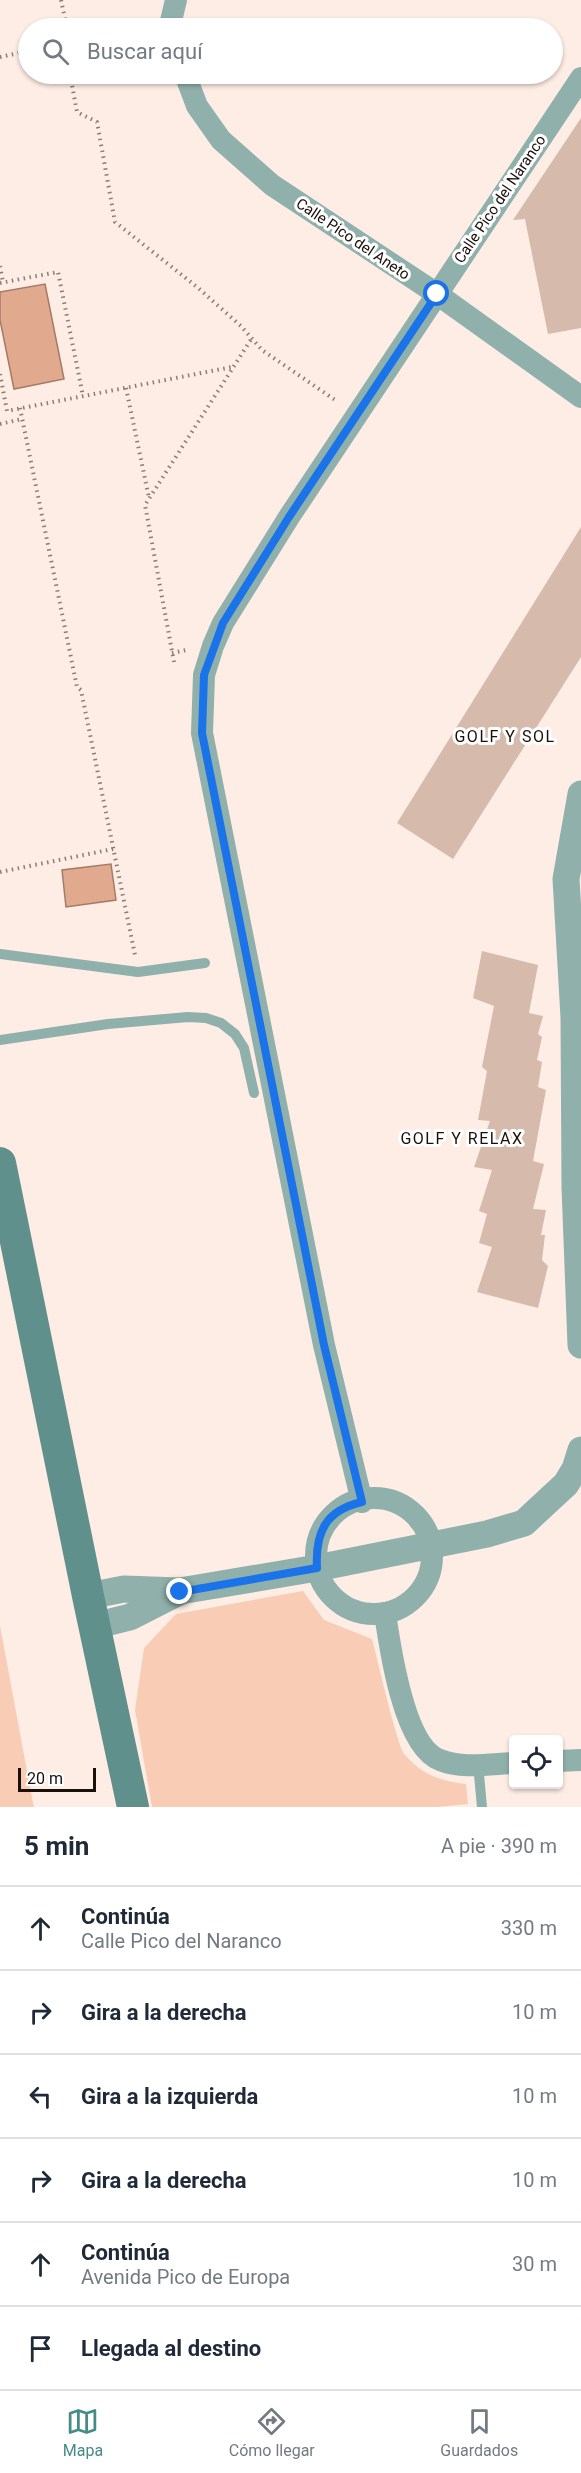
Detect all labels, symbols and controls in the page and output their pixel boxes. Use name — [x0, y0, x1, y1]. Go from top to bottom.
search box — [18, 18, 563, 84]
icon: search — [39, 35, 72, 68]
text: Buscar aquí — [87, 39, 203, 64]
street label: Calle Pico del Naranco — [450, 132, 550, 266]
street label: Calle Pico del Aneto — [293, 194, 413, 284]
route start — [423, 280, 449, 306]
district label: GOLF Y SOL — [454, 727, 556, 746]
district label: GOLF Y RELAX — [400, 1129, 524, 1148]
route end — [166, 1578, 192, 1604]
map controls — [509, 1735, 563, 1789]
button: locate — [509, 1735, 563, 1789]
scale bar — [18, 1765, 96, 1792]
text: 20 m — [27, 1769, 63, 1788]
text: 5 min — [24, 1831, 89, 1861]
text: A pie · 390 m — [441, 1834, 557, 1858]
text: Continúa — [81, 1904, 170, 1929]
icon: ahead — [24, 1912, 57, 1945]
text: 330 m — [501, 1916, 557, 1940]
text: Calle Pico del Naranco — [81, 1929, 282, 1953]
icon: right — [24, 1996, 57, 2029]
text: Gira a la derecha — [81, 2000, 247, 2025]
text: 10 m — [512, 2000, 557, 2024]
icon: left — [24, 2080, 57, 2113]
text: Gira a la izquierda — [81, 2084, 258, 2109]
text: 10 m — [512, 2084, 557, 2108]
icon: right — [24, 2164, 57, 2197]
text: Gira a la derecha — [81, 2168, 247, 2193]
text: 10 m — [512, 2168, 557, 2192]
text: Continúa — [81, 2240, 170, 2265]
icon: ahead — [24, 2248, 57, 2281]
text: 30 m — [512, 2252, 557, 2276]
text: Avenida Pico de Europa — [81, 2265, 290, 2289]
icon: arrive — [24, 2332, 57, 2365]
text: Llegada al destino — [81, 2336, 261, 2361]
tab: Mapa — [63, 2405, 103, 2460]
tab: Cómo llegar — [229, 2405, 315, 2460]
tab: Guardados — [440, 2405, 518, 2460]

